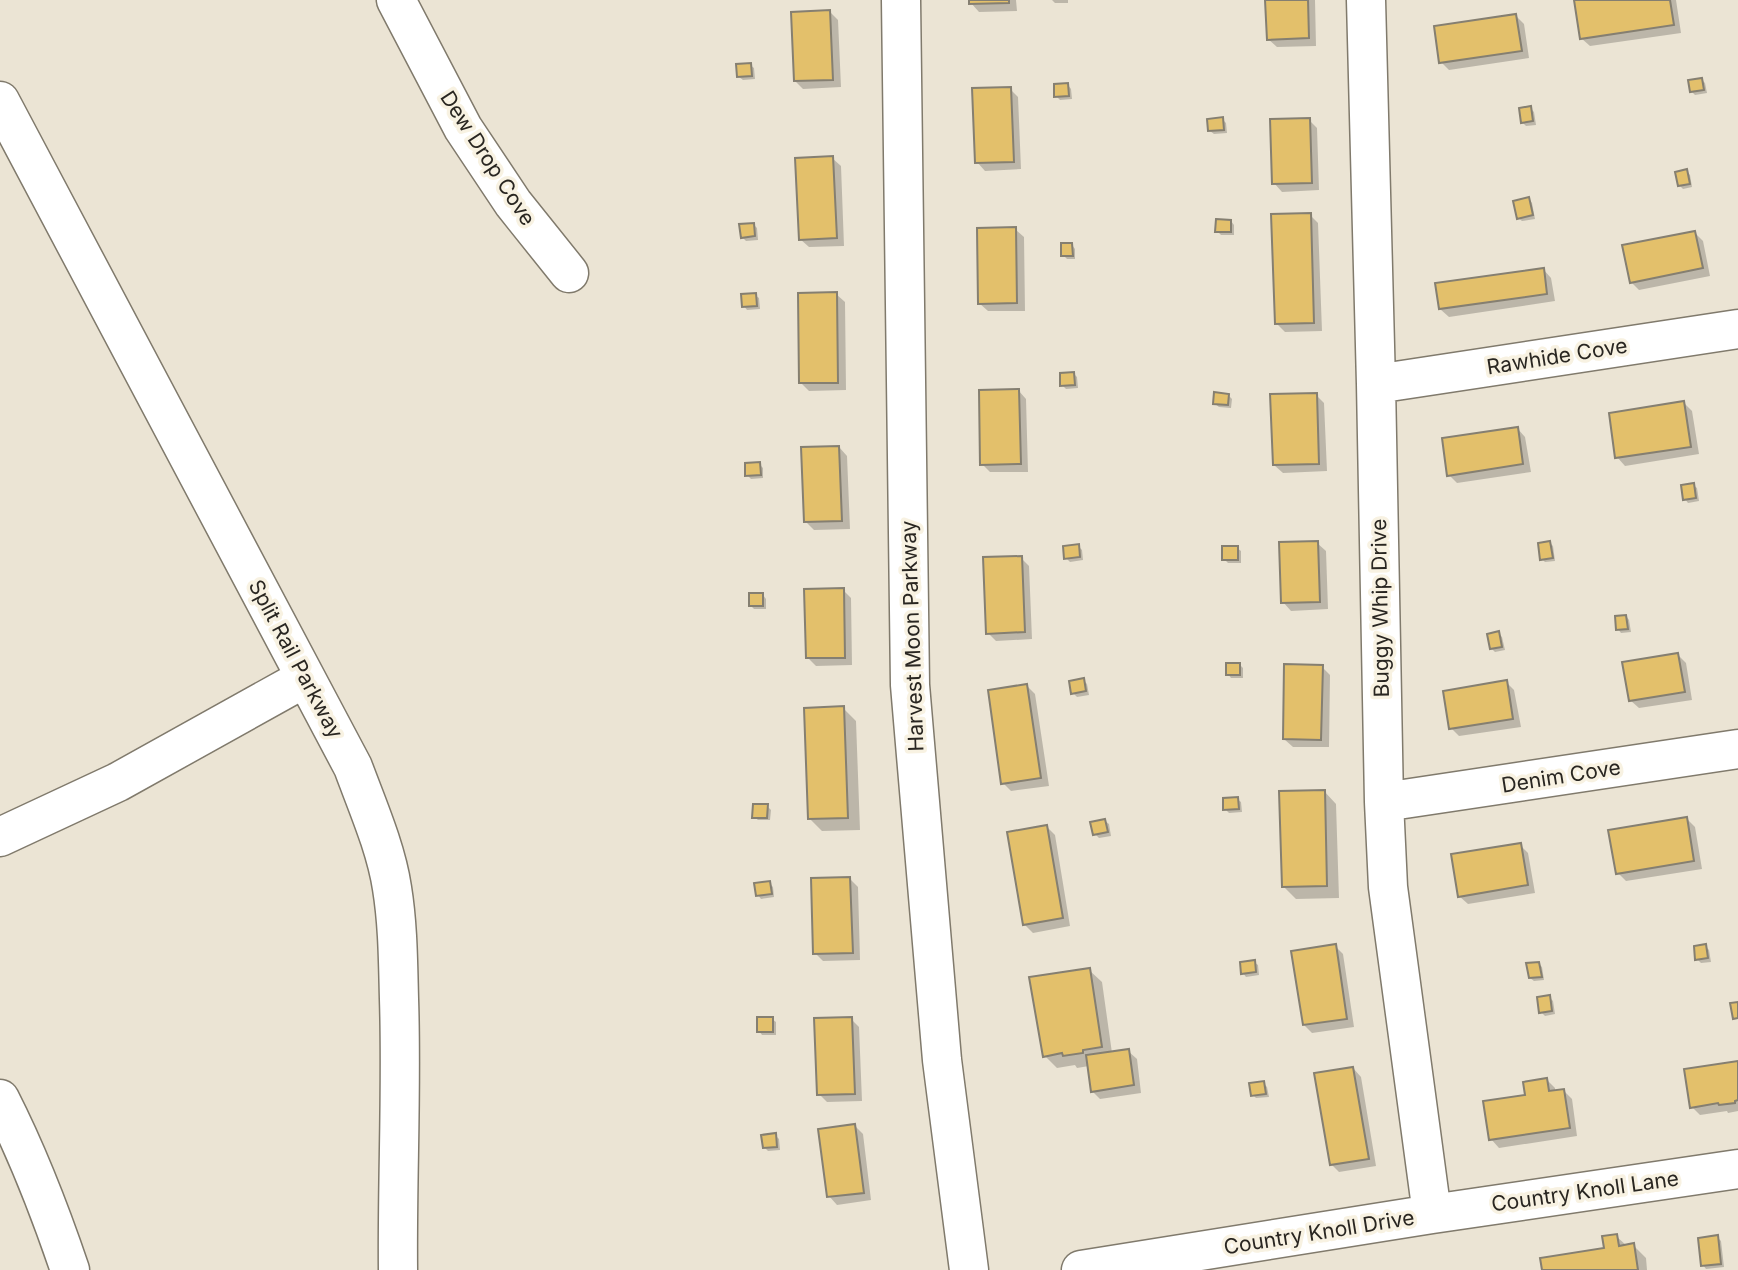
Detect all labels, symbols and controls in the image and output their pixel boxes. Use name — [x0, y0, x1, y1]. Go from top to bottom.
street label: Dew Drop Cove — [435, 86, 541, 230]
street label: Rawhide Cove — [1485, 333, 1629, 379]
street label: Buggy Whip Drive — [1366, 518, 1394, 698]
street label: Harvest Moon Parkway — [895, 520, 929, 752]
street label: Split Rail Parkway — [244, 575, 348, 743]
street label: Denim Cove — [1500, 754, 1622, 798]
street label: Country Knoll Lane — [1490, 1165, 1680, 1217]
street label: Country Knoll Drive — [1222, 1205, 1416, 1259]

